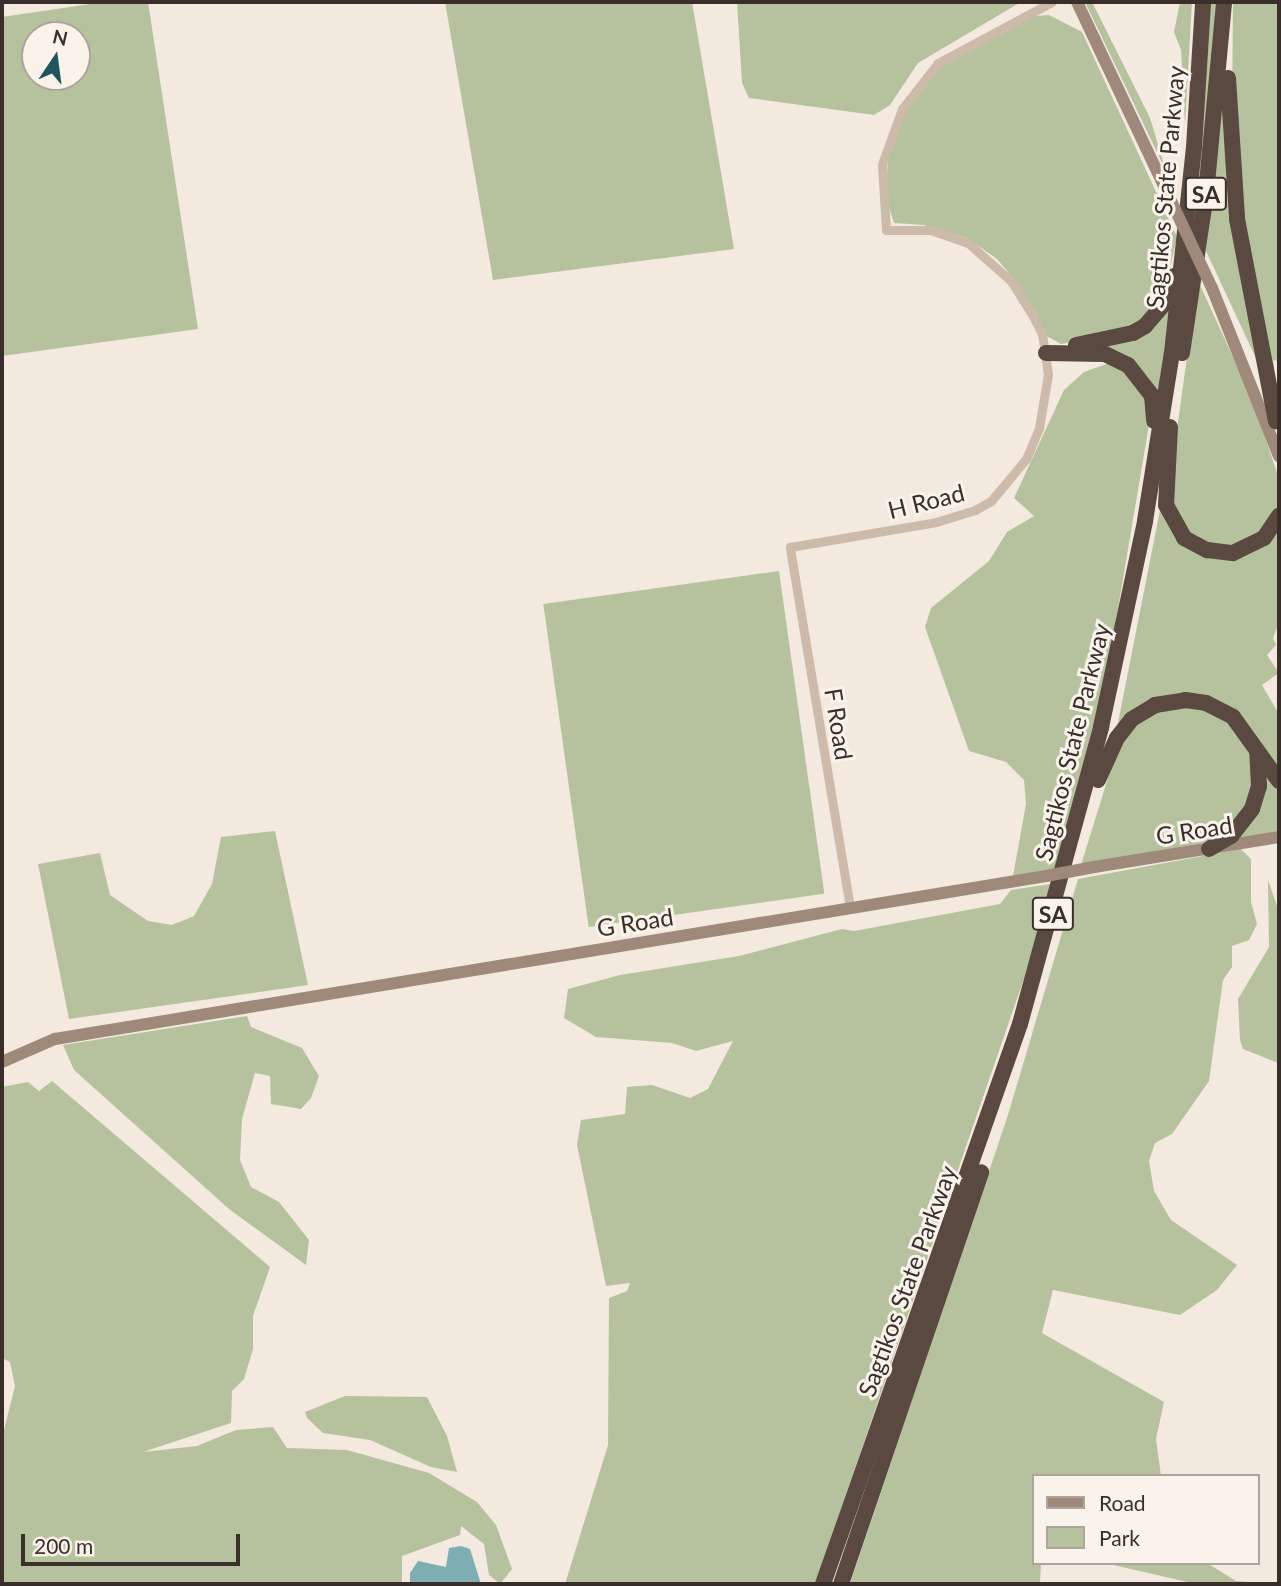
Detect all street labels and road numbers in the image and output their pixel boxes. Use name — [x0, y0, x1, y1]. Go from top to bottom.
street label: Sagtikos State Parkway — [1140, 64, 1190, 310]
road number: SA — [1183, 174, 1229, 214]
street label: H Road — [885, 478, 967, 524]
street label: Sagtikos State Parkway — [1029, 620, 1115, 864]
street label: F Road — [819, 686, 859, 762]
street label: G Road — [1154, 810, 1234, 850]
road number: SA — [1030, 894, 1076, 934]
street label: G Road — [595, 902, 675, 942]
street label: Sagtikos State Parkway — [852, 1162, 962, 1400]

